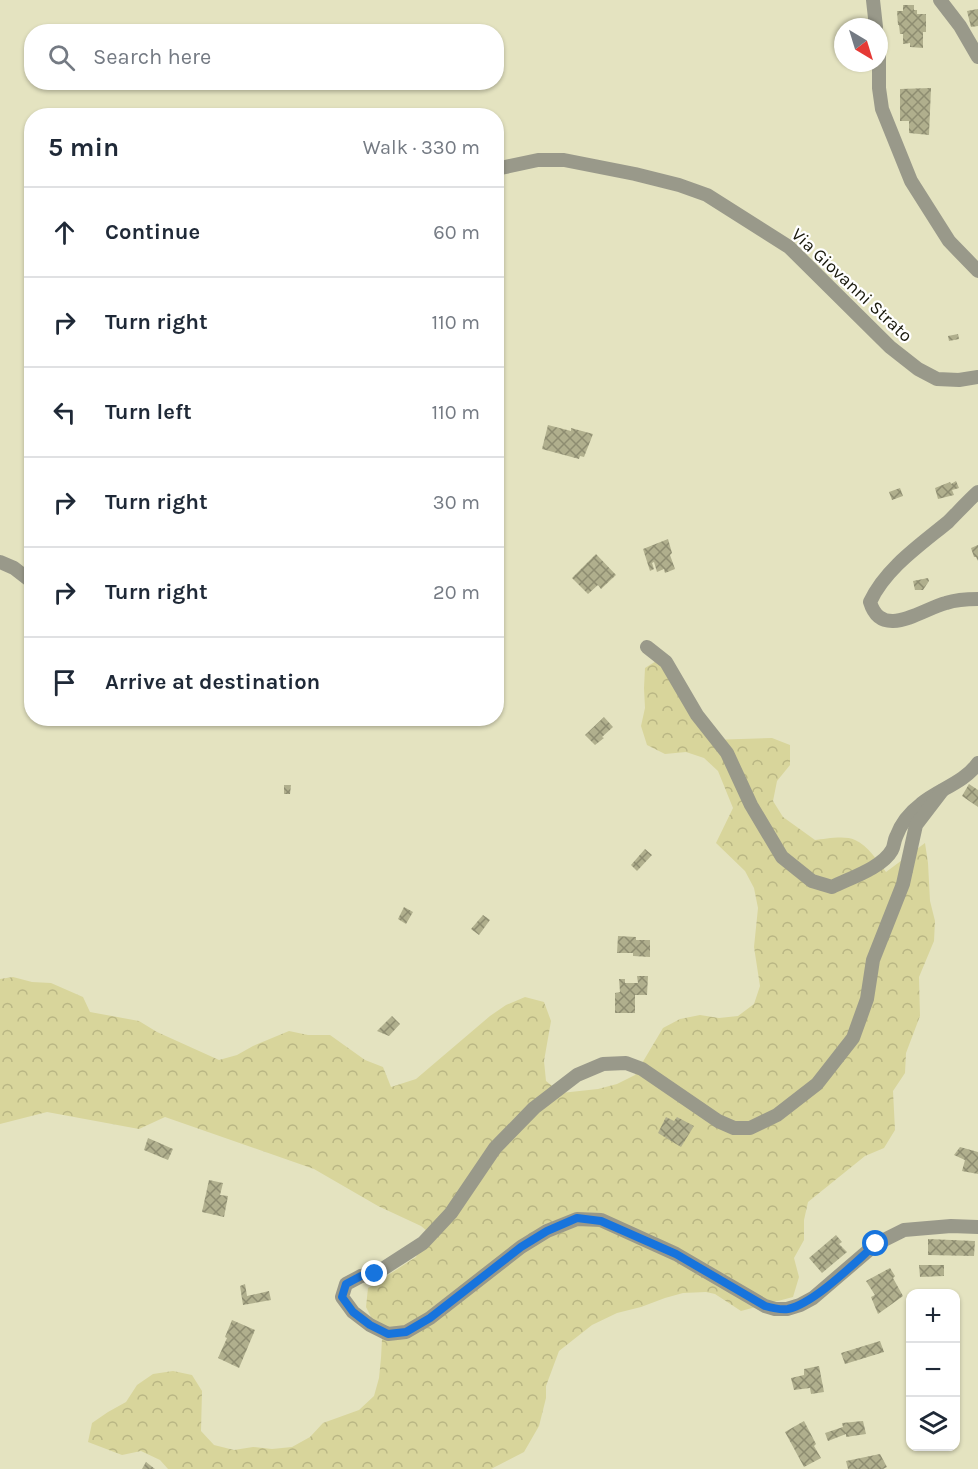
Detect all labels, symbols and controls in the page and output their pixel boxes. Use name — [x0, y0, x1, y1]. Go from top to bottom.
north arrow — [834, 18, 888, 72]
search box — [24, 24, 504, 90]
icon: search — [45, 41, 78, 74]
text: Search here — [93, 44, 211, 70]
text: 5 min — [48, 132, 119, 163]
text: Walk · 330 m — [363, 136, 480, 159]
icon: ahead — [48, 216, 81, 249]
text: Continue — [105, 219, 200, 245]
text: 60 m — [433, 221, 480, 244]
street label: Via Giovanni Strato — [787, 223, 917, 347]
icon: right — [48, 306, 81, 339]
text: Turn right — [105, 309, 208, 335]
text: 110 m — [431, 311, 480, 334]
icon: left — [48, 396, 81, 429]
text: Turn left — [105, 399, 192, 425]
text: 110 m — [431, 401, 480, 424]
icon: right — [48, 486, 81, 519]
text: Turn right — [105, 489, 208, 515]
text: 30 m — [433, 491, 480, 514]
icon: right — [48, 576, 81, 609]
text: Turn right — [105, 579, 208, 605]
text: 20 m — [433, 581, 480, 604]
icon: arrive — [48, 666, 81, 699]
text: Arrive at destination — [105, 669, 320, 695]
route start — [862, 1230, 888, 1256]
route end — [361, 1260, 387, 1286]
map controls — [906, 1289, 960, 1451]
button: + — [906, 1289, 960, 1343]
button: − — [906, 1343, 960, 1397]
button: layers — [906, 1397, 960, 1451]

